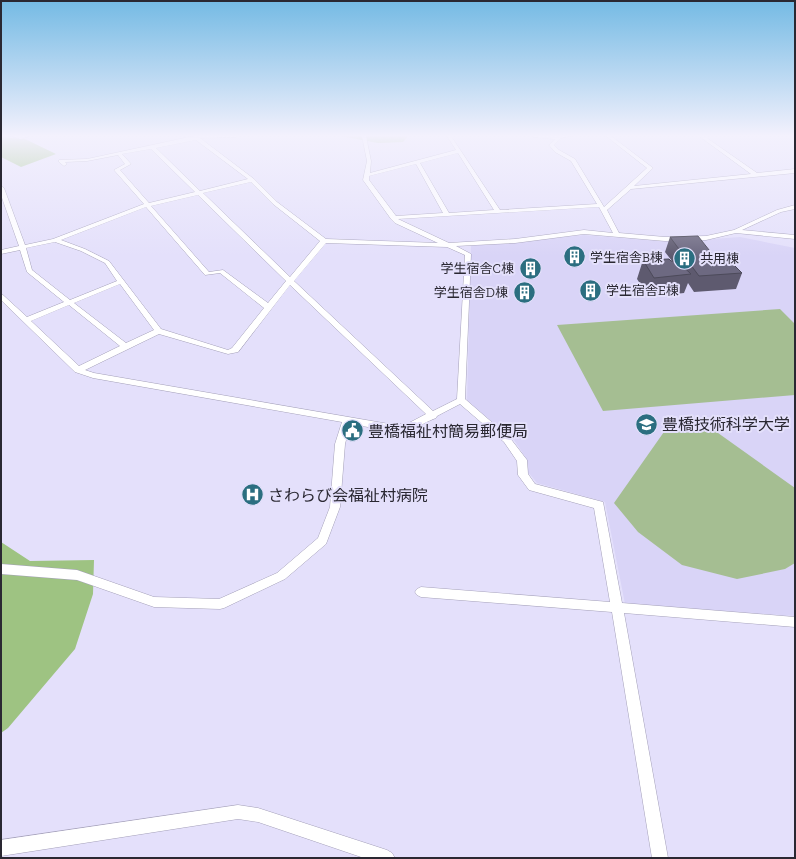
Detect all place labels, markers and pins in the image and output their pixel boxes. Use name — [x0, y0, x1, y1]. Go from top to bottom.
building icon: 学生宿舎B棟 — [562, 244, 588, 270]
building icon: 共用棟 — [671, 245, 697, 271]
place label: 学生宿舎B棟 — [590, 250, 663, 265]
place label: 共用棟 — [700, 251, 739, 266]
building icon: 学生宿舎C棟 — [517, 255, 543, 281]
place label: 学生宿舎C棟 — [441, 261, 514, 276]
building icon: 学生宿舎E棟 — [577, 277, 603, 303]
building icon: 学生宿舎D棟 — [511, 279, 537, 305]
place label: 学生宿舎E棟 — [606, 283, 679, 298]
place label: 学生宿舎D棟 — [434, 285, 508, 300]
school or university icon: 豊橋技術科学大学 — [633, 411, 659, 437]
place label: 豊橋技術科学大学 — [662, 415, 790, 434]
public building icon: 豊橋福祉村簡易郵便局 — [339, 418, 365, 444]
place label: 豊橋福祉村簡易郵便局 — [368, 422, 528, 441]
hospital icon: さわらび会福祉村病院 — [240, 482, 266, 508]
place label: さわらび会福祉村病院 — [268, 486, 428, 505]

